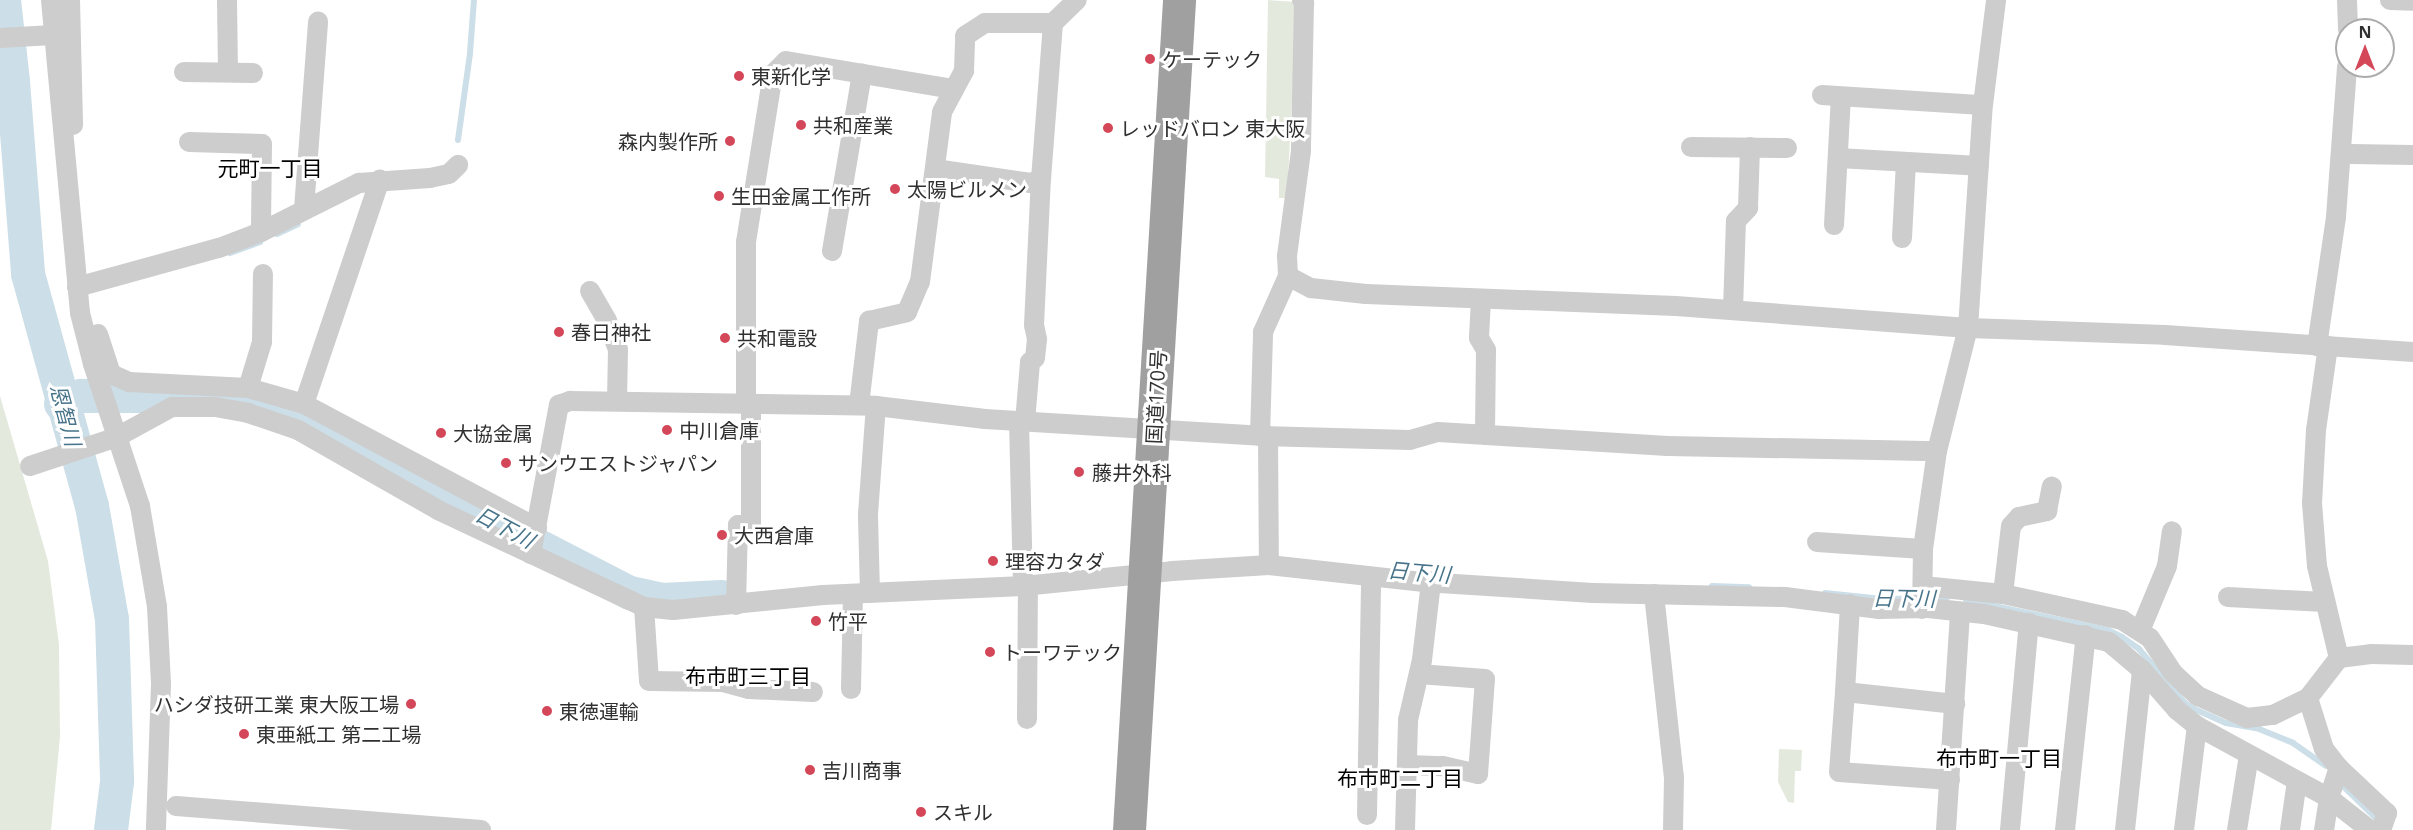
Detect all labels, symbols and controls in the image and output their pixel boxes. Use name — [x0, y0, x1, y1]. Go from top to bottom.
north arrow — [2335, 18, 2395, 78]
text: N — [2358, 21, 2372, 43]
place label: ケーテック — [1162, 47, 1262, 71]
marker: ケーテック — [1143, 52, 1157, 66]
place label: 東新化学 — [751, 64, 831, 88]
marker: 東新化学 — [732, 69, 746, 83]
place label: 共和産業 — [813, 113, 893, 137]
place label: レッドバロン 東大阪 — [1120, 116, 1305, 140]
marker: 共和産業 — [794, 118, 808, 132]
marker: レッドバロン 東大阪 — [1101, 121, 1115, 135]
place label: 森内製作所 — [618, 129, 718, 153]
marker: 森内製作所 — [723, 134, 737, 148]
district label: 元町一丁目 — [218, 155, 322, 181]
place label: 太陽ビルメン — [907, 177, 1027, 201]
marker: 太陽ビルメン — [888, 182, 902, 196]
place label: 生田金属工作所 — [731, 184, 871, 208]
marker: 生田金属工作所 — [712, 189, 726, 203]
place label: 春日神社 — [571, 320, 651, 344]
marker: 春日神社 — [552, 325, 566, 339]
place label: 共和電設 — [737, 326, 817, 350]
marker: 共和電設 — [718, 331, 732, 345]
street label: 国道170号 — [1142, 349, 1170, 445]
water label: 恩智川 — [46, 381, 86, 449]
place label: 中川倉庫 — [679, 418, 759, 442]
place label: 大協金属 — [453, 421, 533, 445]
marker: 中川倉庫 — [660, 423, 674, 437]
marker: 大協金属 — [434, 426, 448, 440]
place label: サンウエストジャパン — [518, 451, 718, 475]
marker: サンウエストジャパン — [499, 456, 513, 470]
place label: 藤井外科 — [1092, 460, 1172, 484]
marker: 藤井外科 — [1070, 463, 1088, 481]
water label: 日下川 — [471, 501, 539, 553]
place label: 大西倉庫 — [734, 523, 814, 547]
marker: 大西倉庫 — [715, 528, 729, 542]
place label: 理容カタダ — [1005, 549, 1105, 573]
marker: 理容カタダ — [986, 554, 1000, 568]
water label: 日下川 — [1387, 557, 1451, 587]
water label: 日下川 — [1872, 585, 1936, 611]
place label: 竹平 — [828, 609, 868, 633]
marker: 竹平 — [809, 614, 823, 628]
place label: トーワテック — [1002, 640, 1122, 664]
marker: トーワテック — [983, 645, 997, 659]
district label: 布市町三丁目 — [685, 663, 811, 689]
place label: ハシダ技研工業 東大阪工場 — [154, 692, 399, 716]
marker: ハシダ技研工業 東大阪工場 — [404, 697, 418, 711]
place label: 東徳運輸 — [559, 699, 639, 723]
marker: 東徳運輸 — [540, 704, 554, 718]
place label: 東亜紙工 第二工場 — [256, 722, 421, 746]
marker: 東亜紙工 第二工場 — [237, 727, 251, 741]
district label: 布市町一丁目 — [1936, 745, 2062, 771]
place label: 吉川商事 — [822, 758, 902, 782]
marker: 吉川商事 — [803, 763, 817, 777]
district label: 布市町二丁目 — [1337, 765, 1463, 791]
place label: スキル — [933, 800, 993, 824]
marker: スキル — [914, 805, 928, 819]

